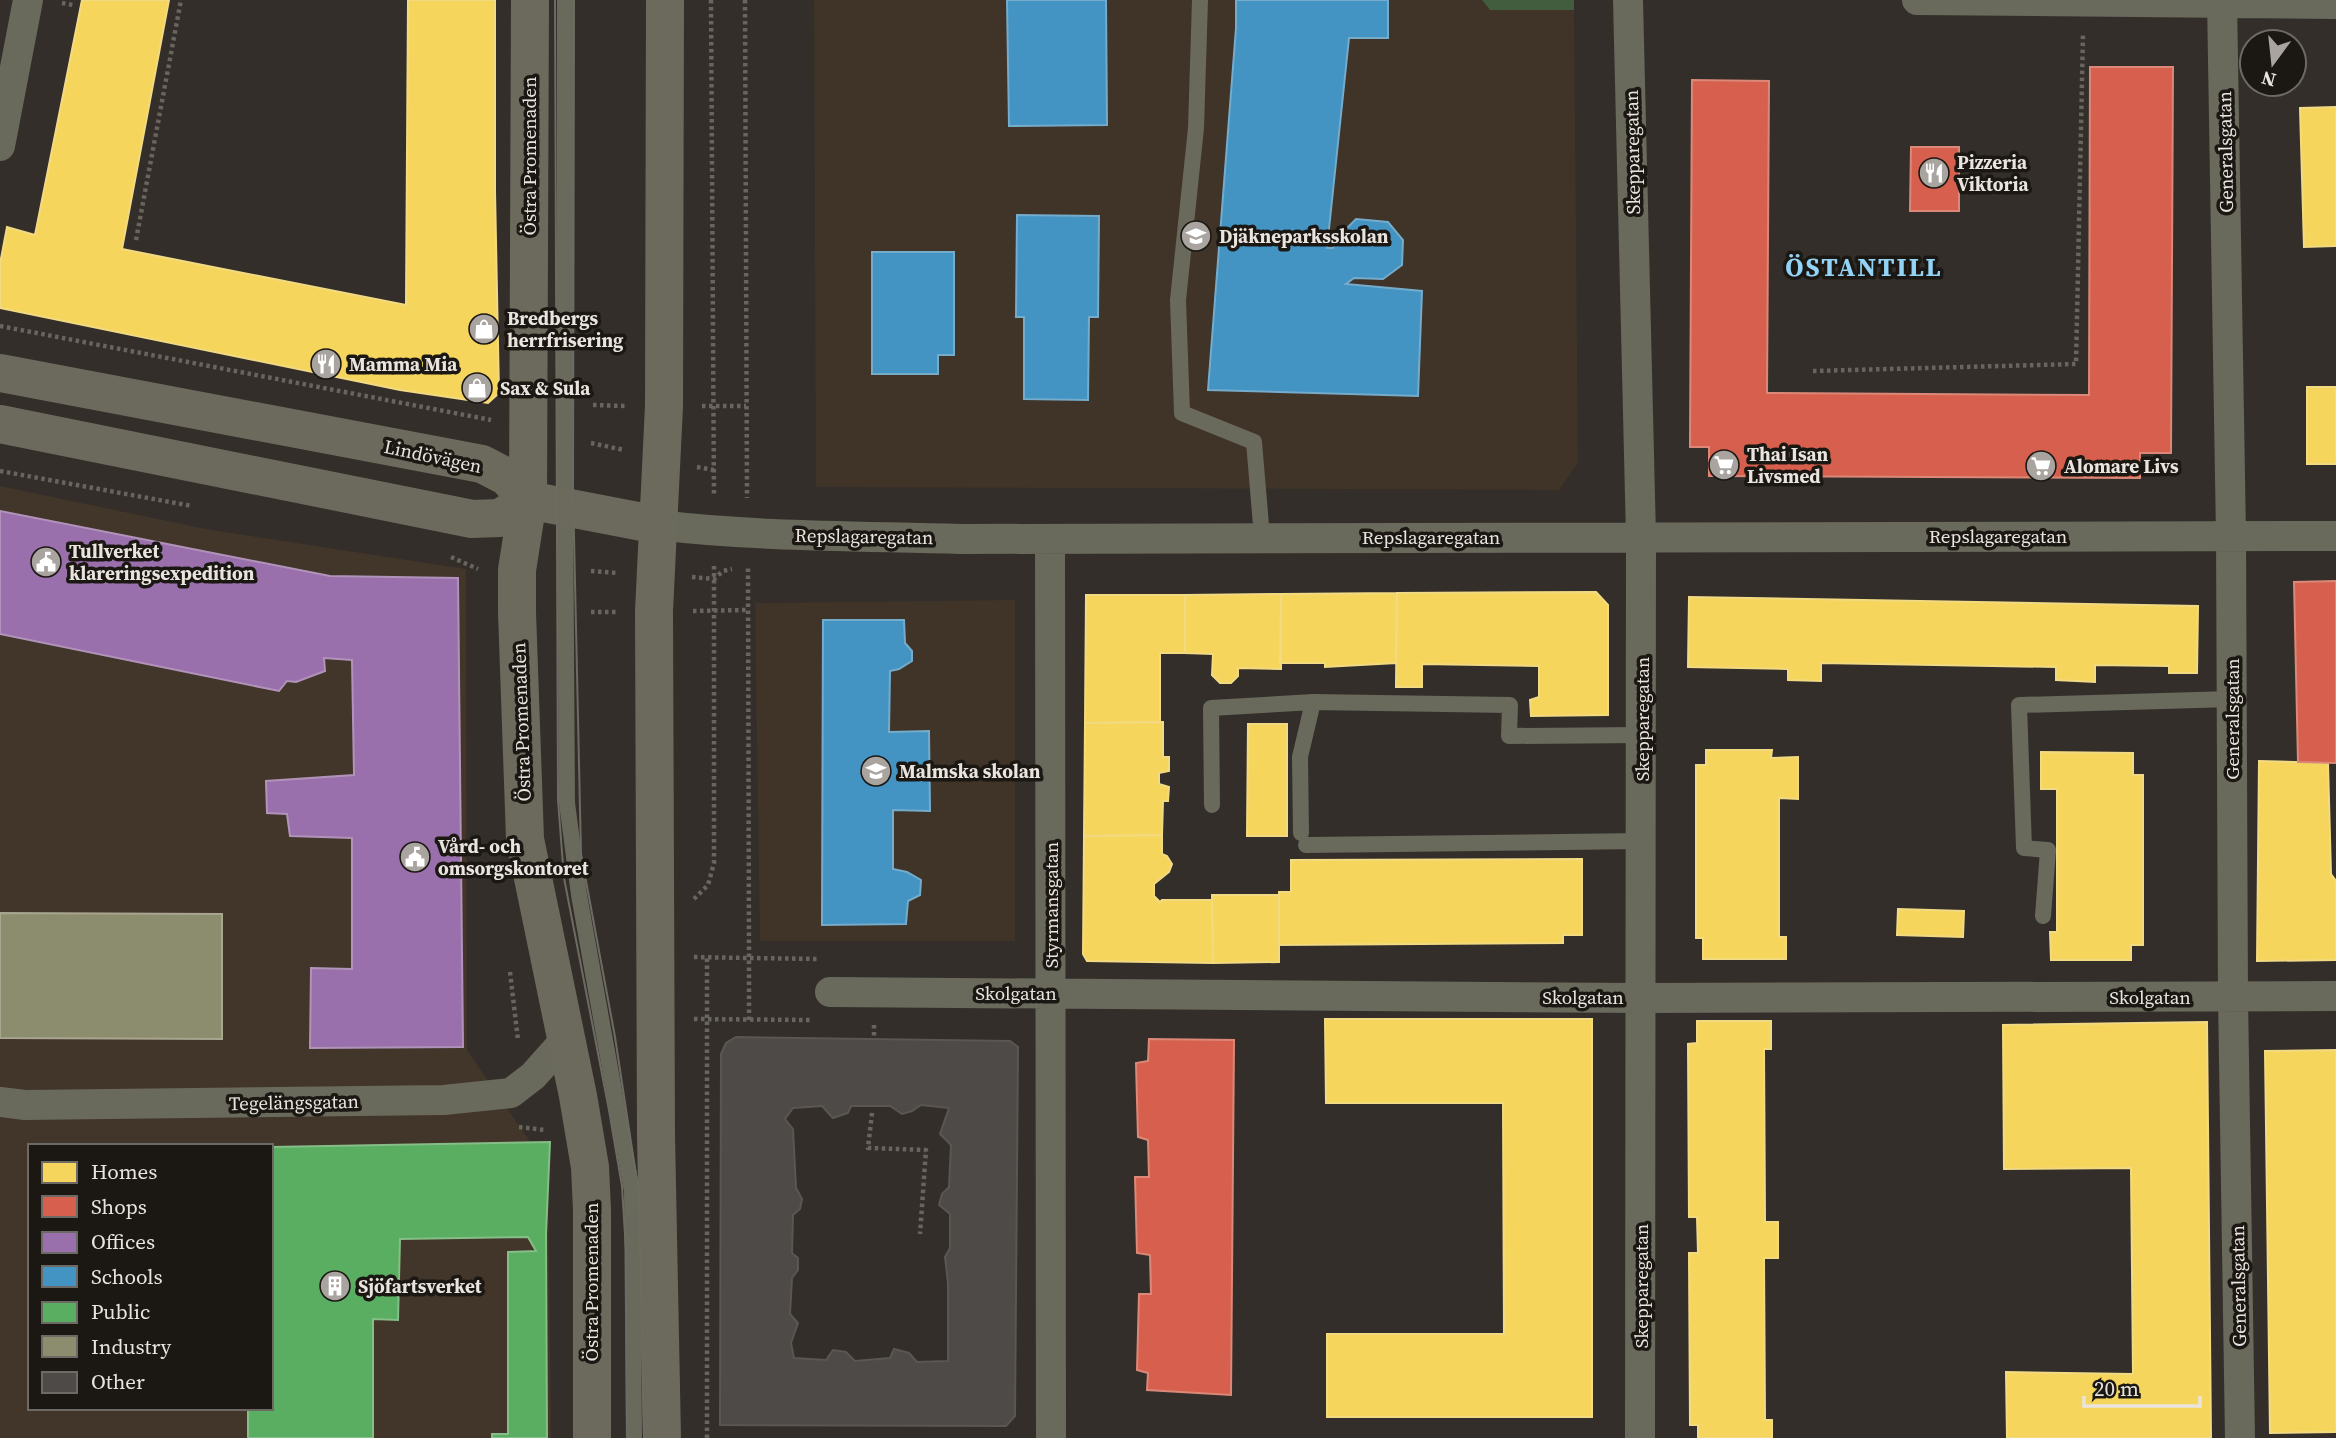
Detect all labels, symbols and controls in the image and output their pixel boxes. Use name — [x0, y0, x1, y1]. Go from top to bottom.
north arrow — [2238, 28, 2308, 98]
text: N — [2258, 65, 2279, 94]
street label: Östra Promenaden — [516, 76, 542, 236]
street label: Skepparegatan — [1618, 90, 1646, 214]
street label: Generalsgatan — [2211, 91, 2239, 213]
place label: Pizzeria Viktoria — [1957, 149, 2029, 197]
restaurant icon: Pizzeria Viktoria — [1917, 156, 1951, 190]
school or university icon: Djäkneparksskolan — [1179, 219, 1213, 253]
place label: Djäkneparksskolan — [1219, 223, 1389, 249]
district label: ÖSTANTILL — [1785, 249, 1943, 285]
place label: Bredbergs herrfrisering — [507, 305, 624, 353]
shop icon: Bredbergs herrfrisering — [467, 312, 501, 346]
restaurant icon: Mamma Mia — [309, 347, 343, 381]
place label: Mamma Mia — [349, 351, 458, 377]
shop icon: Sax & Sula — [460, 371, 494, 405]
place label: Sax & Sula — [500, 375, 591, 401]
street label: Lindövägen — [382, 433, 484, 479]
place label: Thai Isan Livsmed — [1747, 441, 1828, 489]
supermarket icon: Thai Isan Livsmed — [1707, 448, 1741, 482]
supermarket icon: Alomare Livs — [2024, 449, 2058, 483]
place label: Alomare Livs — [2064, 453, 2179, 479]
street label: Repslagaregatan — [794, 522, 934, 550]
street label: Repslagaregatan — [1929, 523, 2067, 549]
street label: Repslagaregatan — [1362, 524, 1500, 550]
place label: Tullverket klareringsexpedition — [69, 538, 255, 586]
public building icon: Tullverket klareringsexpedition — [29, 545, 63, 579]
street label: Östra Promenaden — [505, 642, 537, 802]
street label: Skepparegatan — [1629, 657, 1655, 781]
street label: Generalsgatan — [2219, 658, 2245, 780]
school or university icon: Malmska skolan — [859, 754, 893, 788]
place label: Malmska skolan — [899, 758, 1041, 784]
place label: Vård- och omsorgskontoret — [438, 833, 589, 881]
public building icon: Vård- och omsorgskontoret — [398, 840, 432, 874]
street label: Styrmansgatan — [1038, 842, 1064, 968]
street label: Skolgatan — [975, 980, 1057, 1006]
street label: Skolgatan — [1542, 984, 1624, 1010]
street label: Skolgatan — [2109, 984, 2191, 1010]
street label: Tegelängsgatan — [229, 1088, 359, 1116]
legend — [28, 1144, 273, 1410]
text: Homes — [91, 1157, 157, 1186]
text: Shops — [91, 1192, 147, 1221]
street label: Östra Promenaden — [578, 1202, 604, 1362]
street label: Skepparegatan — [1628, 1224, 1654, 1348]
street label: Generalsgatan — [2224, 1225, 2252, 1347]
text: Offices — [91, 1227, 155, 1256]
text: Schools — [91, 1262, 163, 1291]
building icon: Sjöfartsverket — [318, 1269, 352, 1303]
place label: Sjöfartsverket — [358, 1273, 482, 1299]
text: Public — [91, 1297, 150, 1326]
text: Industry — [91, 1332, 171, 1361]
scale bar — [2084, 1364, 2200, 1408]
text: Other — [91, 1367, 145, 1396]
text: 20 m — [2094, 1374, 2139, 1403]

